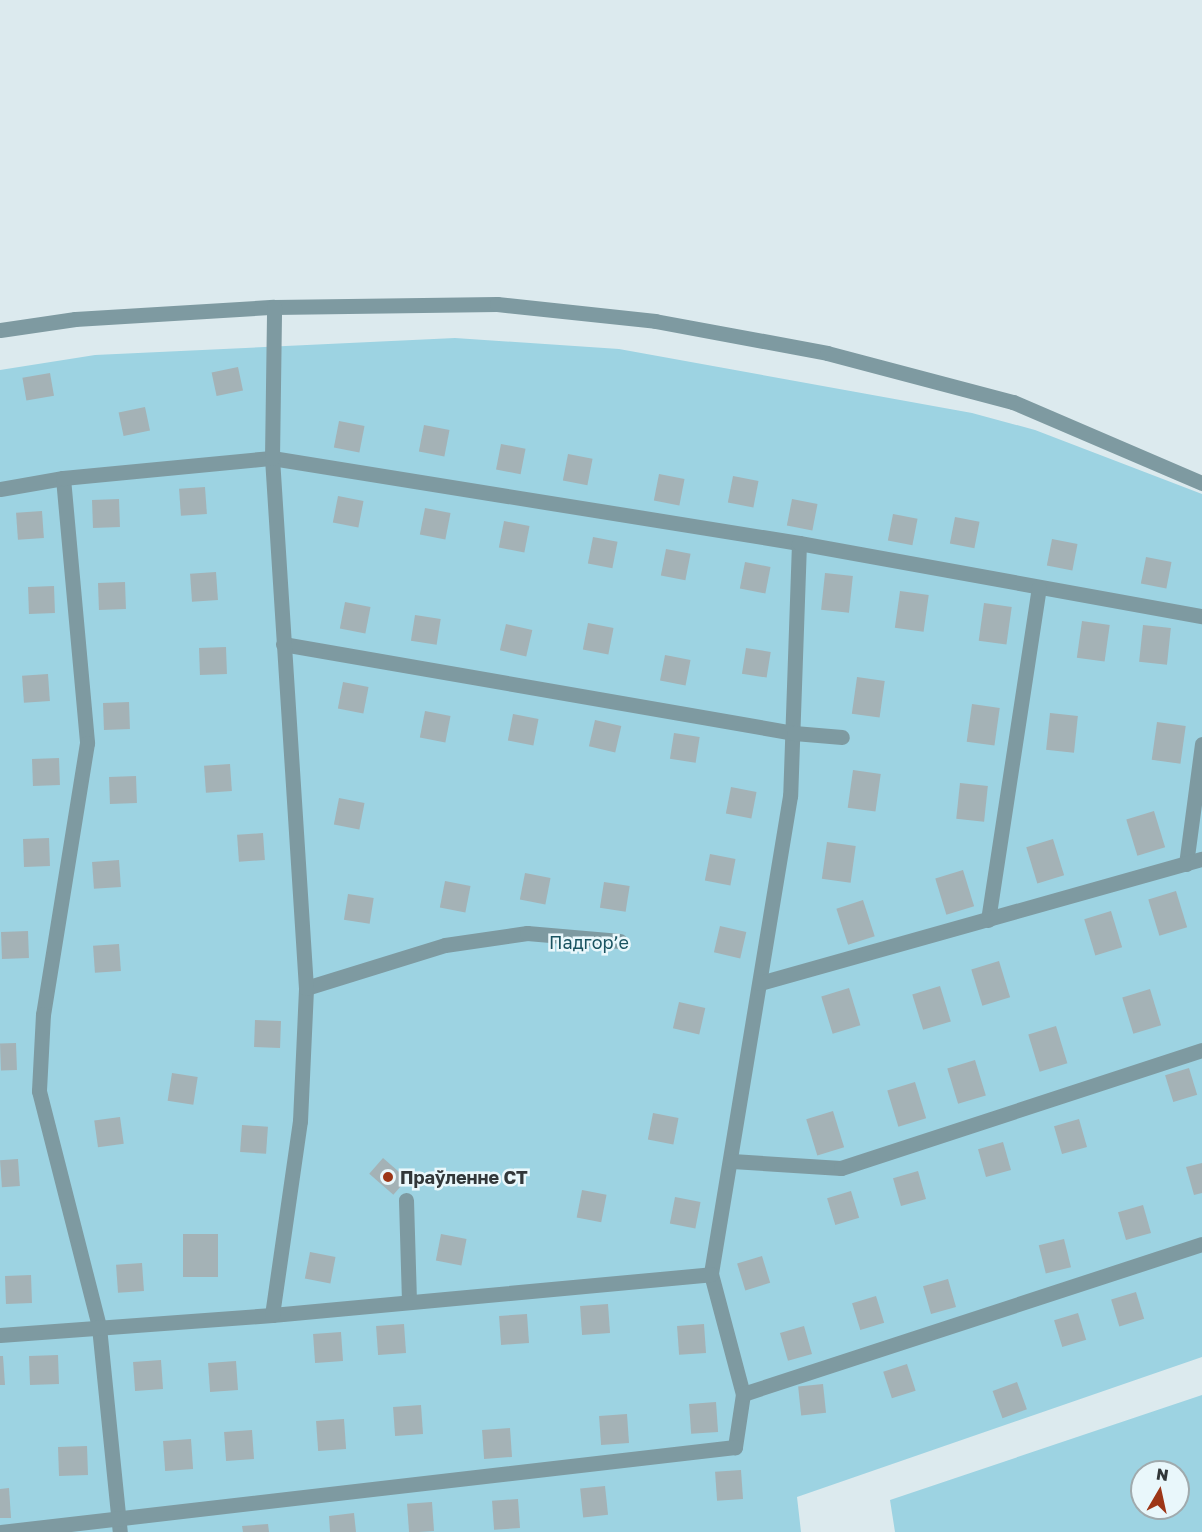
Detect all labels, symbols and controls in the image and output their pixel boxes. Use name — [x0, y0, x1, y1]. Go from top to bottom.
park label: Падгорʼе — [549, 931, 629, 953]
place label: Праўленне СТ — [400, 1166, 528, 1188]
marker: Праўленне СТ — [381, 1170, 395, 1184]
north arrow — [1130, 1460, 1190, 1520]
text: N — [1155, 1463, 1170, 1485]

